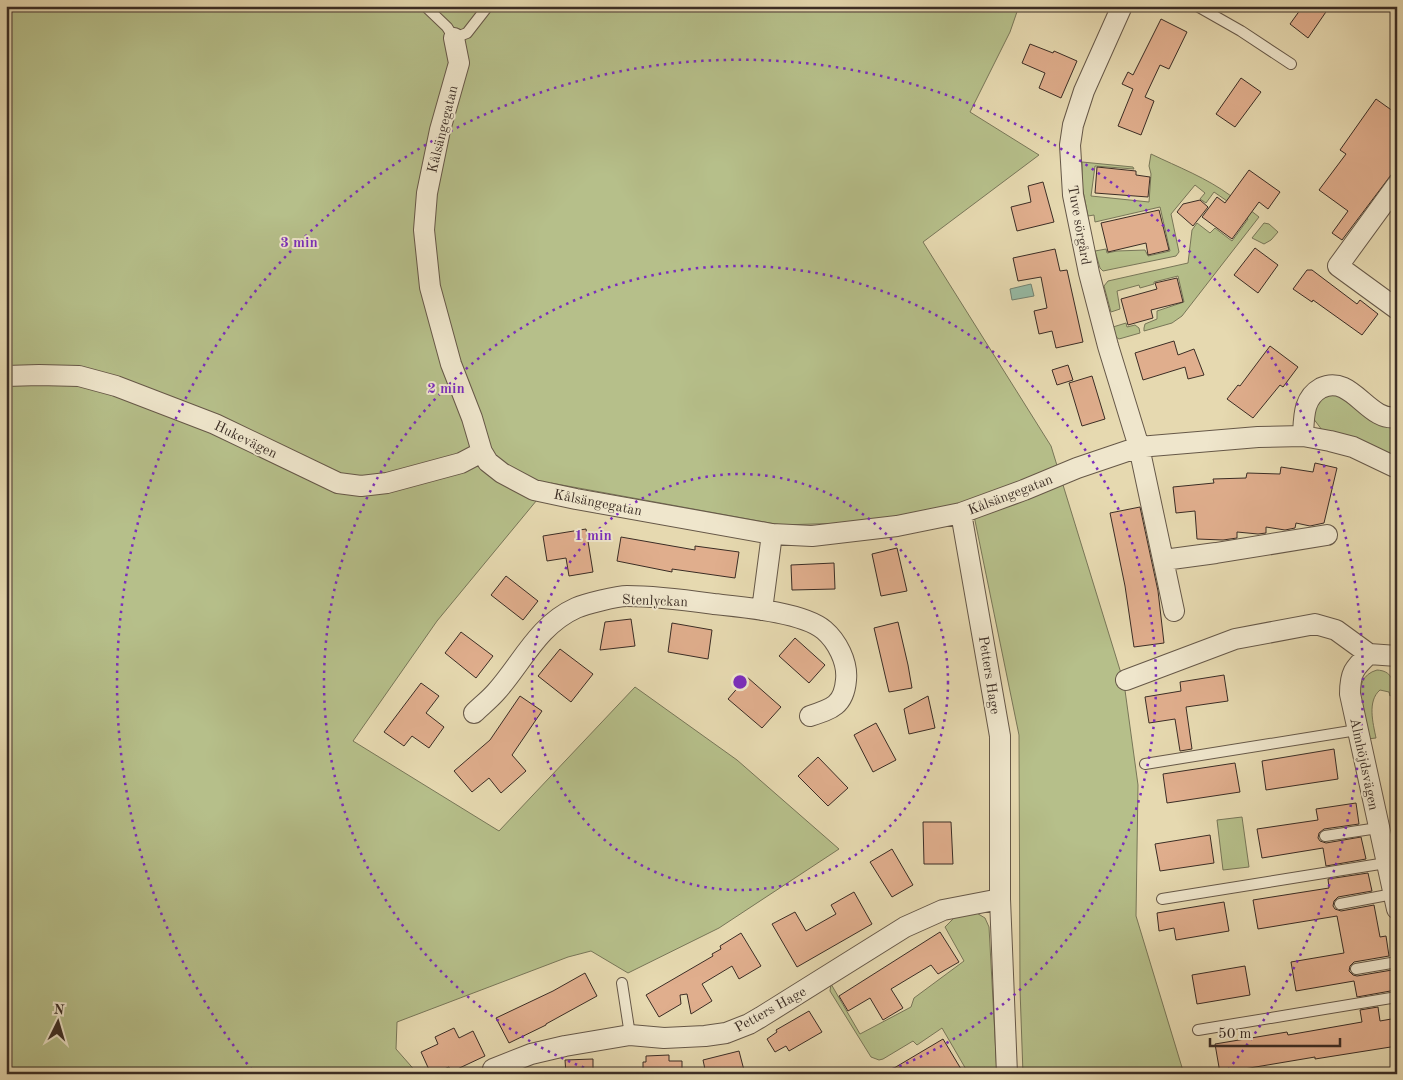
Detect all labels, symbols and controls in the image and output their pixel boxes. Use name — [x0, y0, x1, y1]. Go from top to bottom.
street label: Kålsängegatan — [425, 84, 461, 174]
street label: Tuve sörgård — [1065, 184, 1093, 266]
text: 3 min — [280, 236, 318, 251]
text: 2 min — [427, 382, 465, 397]
street label: Hukevägen — [212, 419, 280, 461]
street label: Kålsängegatan — [966, 472, 1055, 518]
street label: Kålsängegatan — [552, 488, 644, 518]
text: 1 min — [574, 529, 612, 544]
street label: Stenlyckan — [622, 593, 689, 609]
street label: Petters Hage — [976, 635, 1002, 715]
centre of rings — [731, 673, 749, 691]
street label: Almhöjdsvägen — [1347, 717, 1381, 812]
street label: Petters Hage — [732, 985, 808, 1035]
north arrow — [32, 998, 82, 1048]
text: N — [53, 1003, 65, 1018]
scale bar — [1210, 1015, 1340, 1047]
text: 50 m — [1218, 1027, 1252, 1042]

